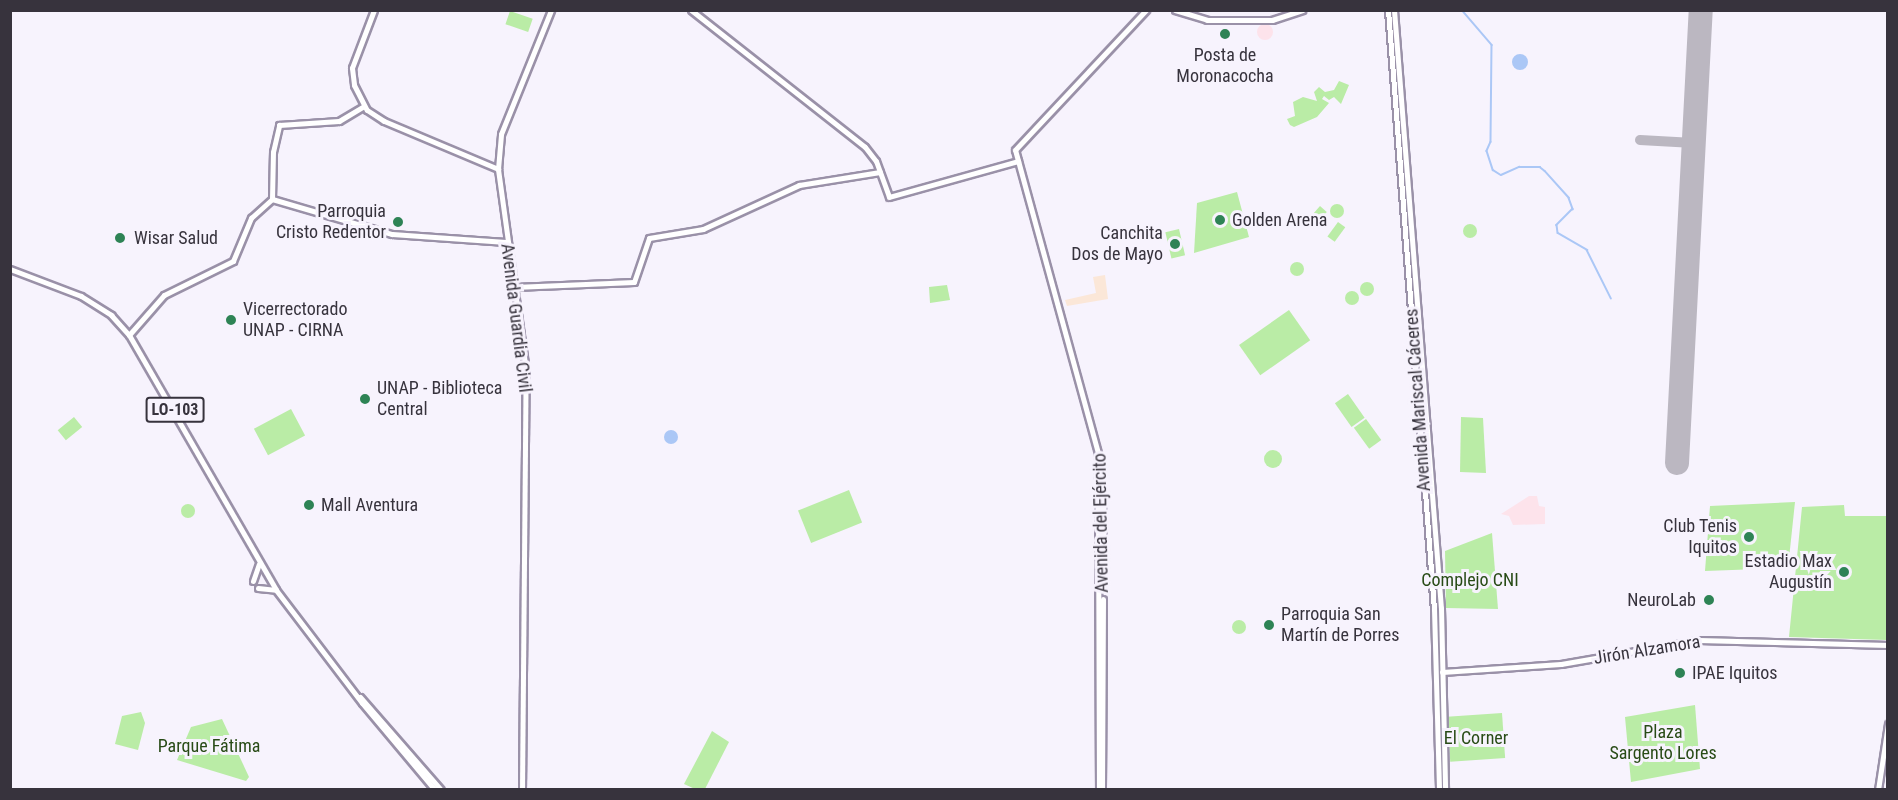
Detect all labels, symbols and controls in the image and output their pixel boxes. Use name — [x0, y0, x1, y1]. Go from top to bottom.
marker: Posta de Moronacocha — [1216, 25, 1234, 43]
place label: Posta de Moronacocha — [1176, 45, 1274, 88]
place label: Parroquia Cristo Redentor — [276, 201, 386, 244]
place label: Golden Arena — [1232, 209, 1327, 231]
marker: Golden Arena — [1213, 213, 1227, 227]
marker: Parroquia Cristo Redentor — [391, 215, 405, 229]
place label: Canchita Dos de Mayo — [1071, 223, 1163, 266]
place label: Wisar Salud — [134, 227, 218, 249]
marker: Wisar Salud — [111, 229, 129, 247]
marker: Canchita Dos de Mayo — [1168, 237, 1182, 251]
street label: Avenida Guardia Civil — [496, 242, 536, 394]
place label: Vicerrectorado UNAP - CIRNA — [243, 299, 347, 342]
street label: Avenida Mariscal Cáceres — [1401, 308, 1435, 492]
marker: Vicerrectorado UNAP - CIRNA — [224, 313, 238, 327]
place label: UNAP - Biblioteca Central — [377, 378, 502, 420]
marker: UNAP - Biblioteca Central — [358, 392, 372, 406]
road number: LO-103 — [145, 397, 205, 423]
street label: Avenida del Ejército — [1089, 453, 1113, 593]
place label: Mall Aventura — [321, 494, 418, 516]
marker: Mall Aventura — [302, 498, 316, 512]
place label: Club Tenis Iquitos — [1663, 516, 1737, 558]
marker: Club Tenis Iquitos — [1742, 530, 1756, 544]
place label: Estadio Max Augustín — [1745, 551, 1832, 594]
marker: Estadio Max Augustín — [1837, 565, 1851, 579]
park label: Complejo CNI — [1421, 569, 1519, 591]
place label: NeuroLab — [1627, 589, 1696, 611]
marker: NeuroLab — [1700, 591, 1718, 609]
place label: Parroquia San Martín de Porres — [1281, 604, 1399, 646]
marker: Parroquia San Martín de Porres — [1262, 618, 1276, 632]
street label: Jirón Alzamora — [1592, 631, 1702, 669]
place label: IPAE Iquitos — [1692, 662, 1777, 684]
marker: IPAE Iquitos — [1673, 666, 1687, 680]
park label: Plaza Sargento Lores — [1609, 722, 1717, 764]
park label: El Corner — [1444, 727, 1508, 749]
park label: Parque Fátima — [158, 735, 260, 757]

